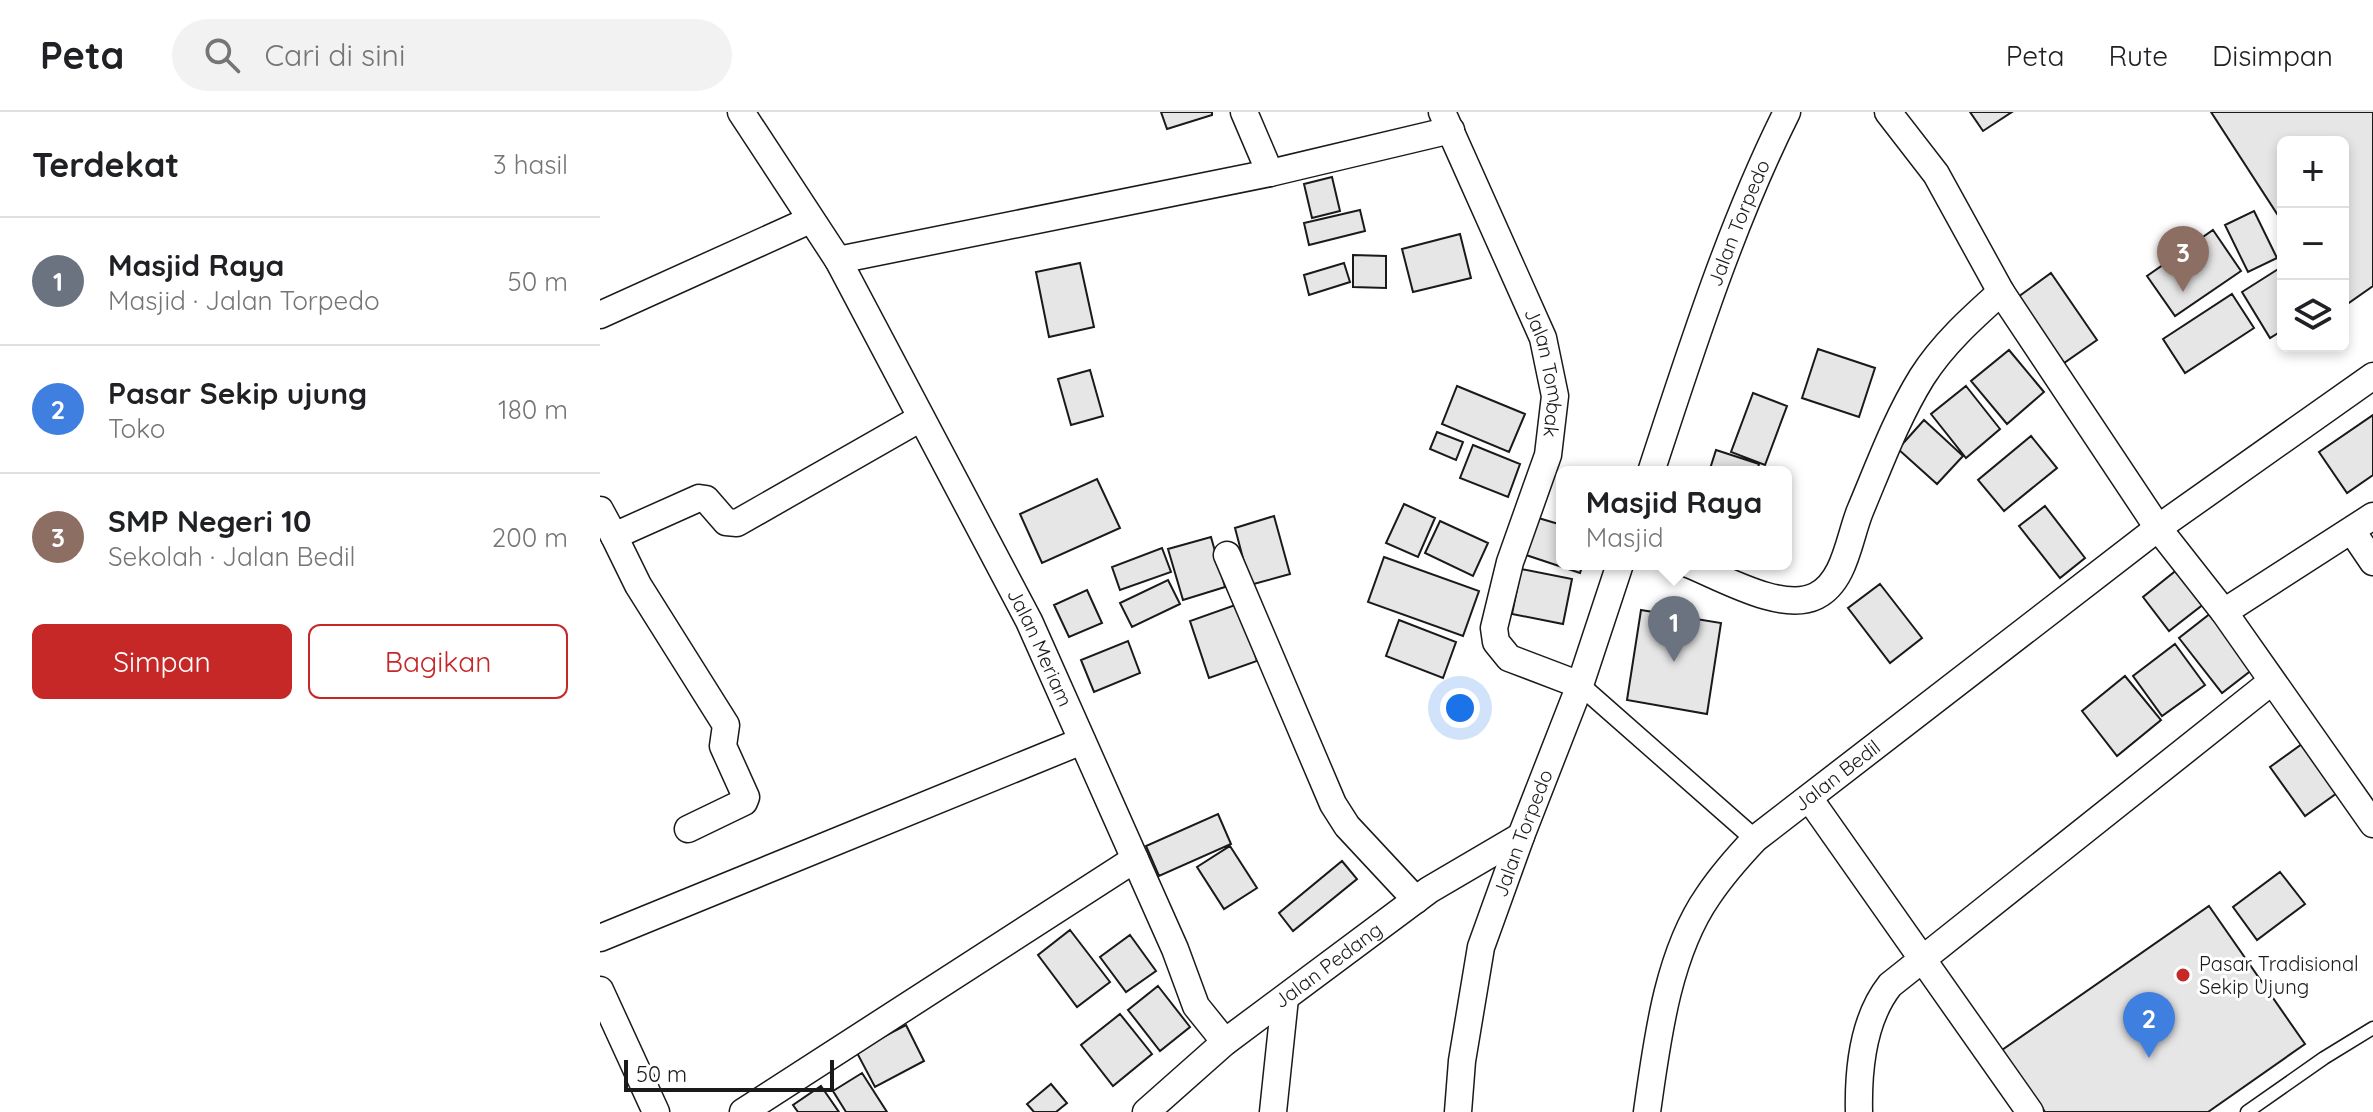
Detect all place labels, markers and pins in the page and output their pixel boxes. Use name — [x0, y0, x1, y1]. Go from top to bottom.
pin: 3 — [2157, 226, 2209, 292]
pin: 1 — [1648, 596, 1700, 662]
place label: Pasar Tradisional Sekip Ujung — [2199, 951, 2359, 999]
marker: Pasar Tradisional Sekip Ujung — [2174, 966, 2192, 984]
pin: 2 — [2123, 992, 2175, 1058]

